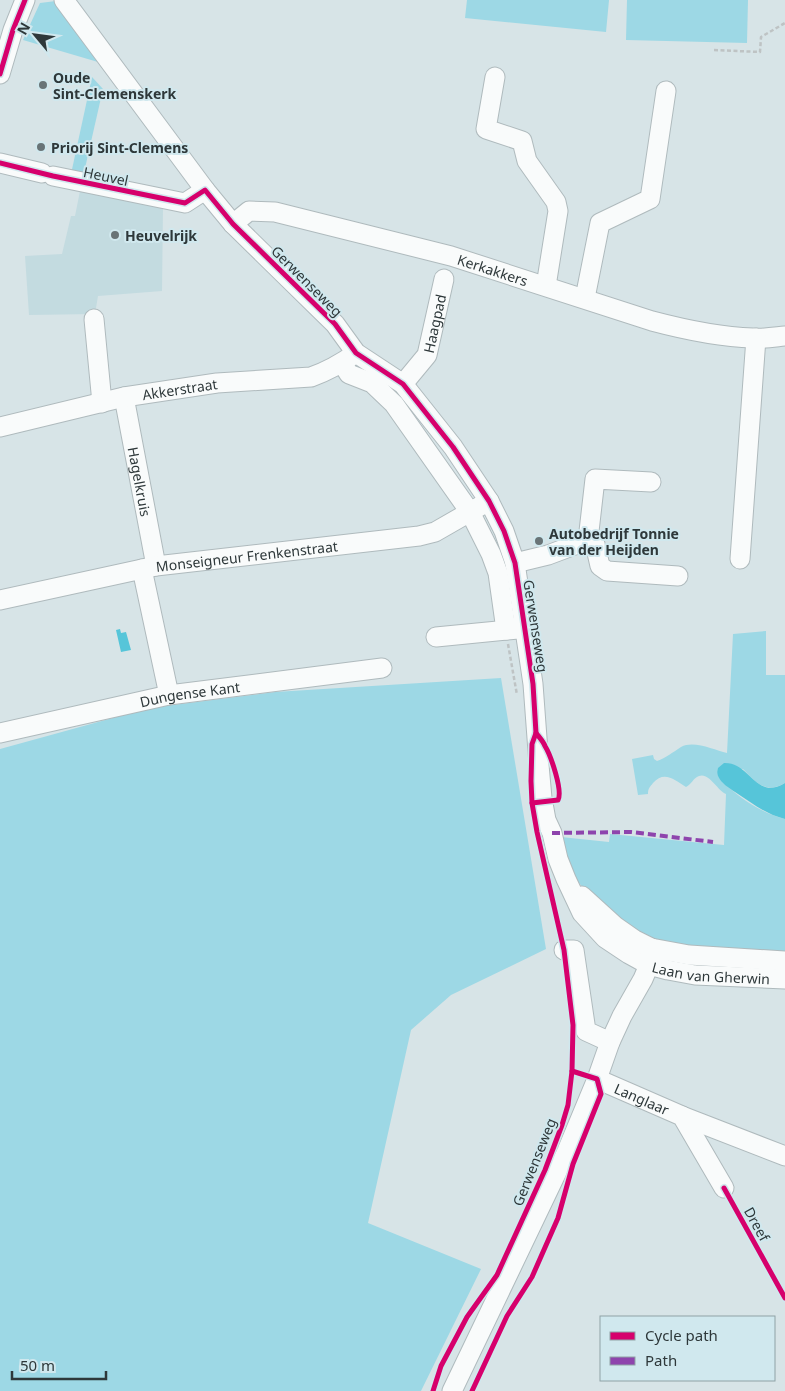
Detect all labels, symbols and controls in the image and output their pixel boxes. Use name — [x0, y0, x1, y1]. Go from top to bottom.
north arrow — [10, 10, 60, 60]
text: N — [12, 19, 34, 38]
place label: Oude Sint-Clemenskerk — [53, 68, 177, 103]
marker: Oude Sint-Clemenskerk — [37, 79, 49, 91]
place label: Priorij Sint-Clemens — [51, 138, 188, 157]
marker: Priorij Sint-Clemens — [35, 141, 47, 153]
street label: Heuvel — [82, 162, 130, 190]
place label: Heuvelrijk — [125, 226, 197, 245]
marker: Heuvelrijk — [109, 229, 121, 241]
street label: Gerwenseweg — [267, 241, 347, 321]
street label: Kerkakkers — [455, 249, 531, 290]
street label: Haagpad — [418, 292, 450, 355]
street label: Akkerstraat — [141, 374, 219, 404]
street label: Hagelkruis — [124, 445, 156, 518]
place label: Autobedrijf Tonnie van der Heijden — [549, 524, 679, 559]
marker: Autobedrijf Tonnie van der Heijden — [533, 535, 545, 547]
street label: Monseigneur Frenkenstraat — [155, 536, 339, 575]
street label: Gerwenseweg — [519, 578, 553, 674]
street label: Dungense Kant — [138, 677, 241, 711]
street label: Laan van Gherwin — [650, 957, 770, 988]
street label: Langlaar — [612, 1078, 672, 1119]
street label: Gerwenseweg — [508, 1115, 560, 1209]
street label: Dreef — [740, 1204, 775, 1246]
legend — [600, 1316, 775, 1381]
text: Cycle path — [645, 1325, 718, 1345]
scale bar — [12, 1348, 106, 1380]
text: Path — [645, 1350, 677, 1370]
text: 50 m — [20, 1355, 55, 1375]

